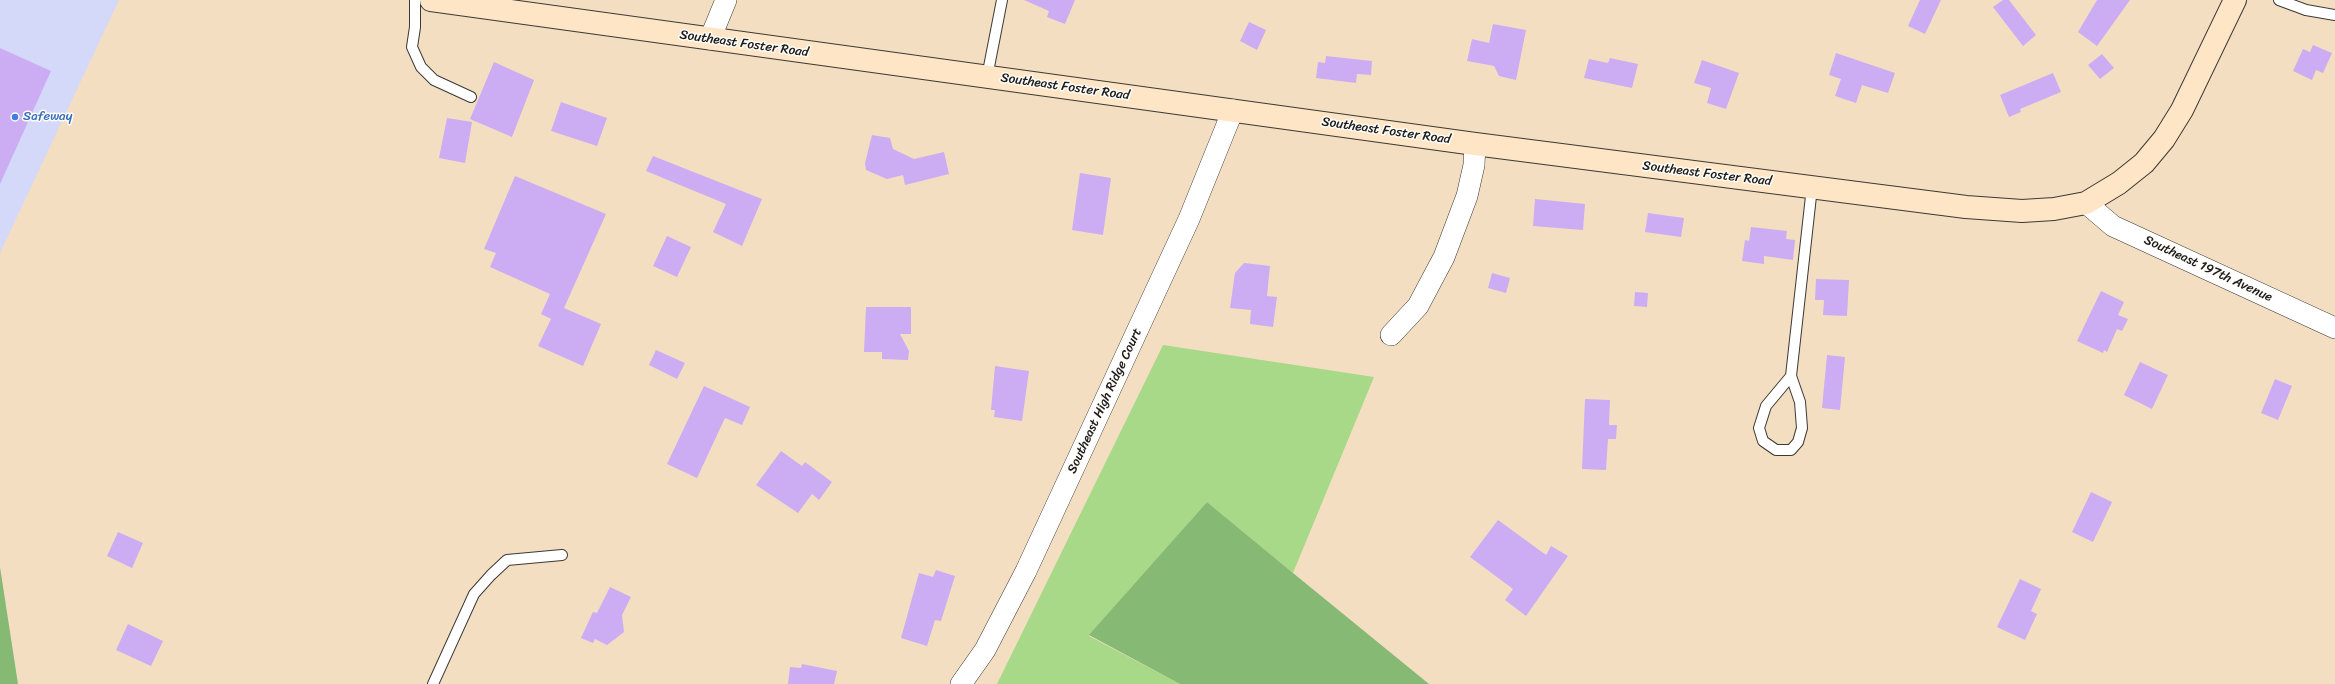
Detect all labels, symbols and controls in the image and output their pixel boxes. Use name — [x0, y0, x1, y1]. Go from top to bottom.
street label: Southeast Foster Road — [679, 27, 809, 61]
street label: Southeast Foster Road — [1000, 70, 1130, 104]
place label: Safeway — [23, 109, 72, 125]
marker: Safeway — [10, 112, 20, 122]
street label: Southeast Foster Road — [1321, 114, 1451, 148]
street label: Southeast Foster Road — [1642, 158, 1772, 190]
street label: Southeast 197th Avenue — [2141, 232, 2275, 306]
street label: Southeast High Ridge Court — [1064, 326, 1146, 476]

